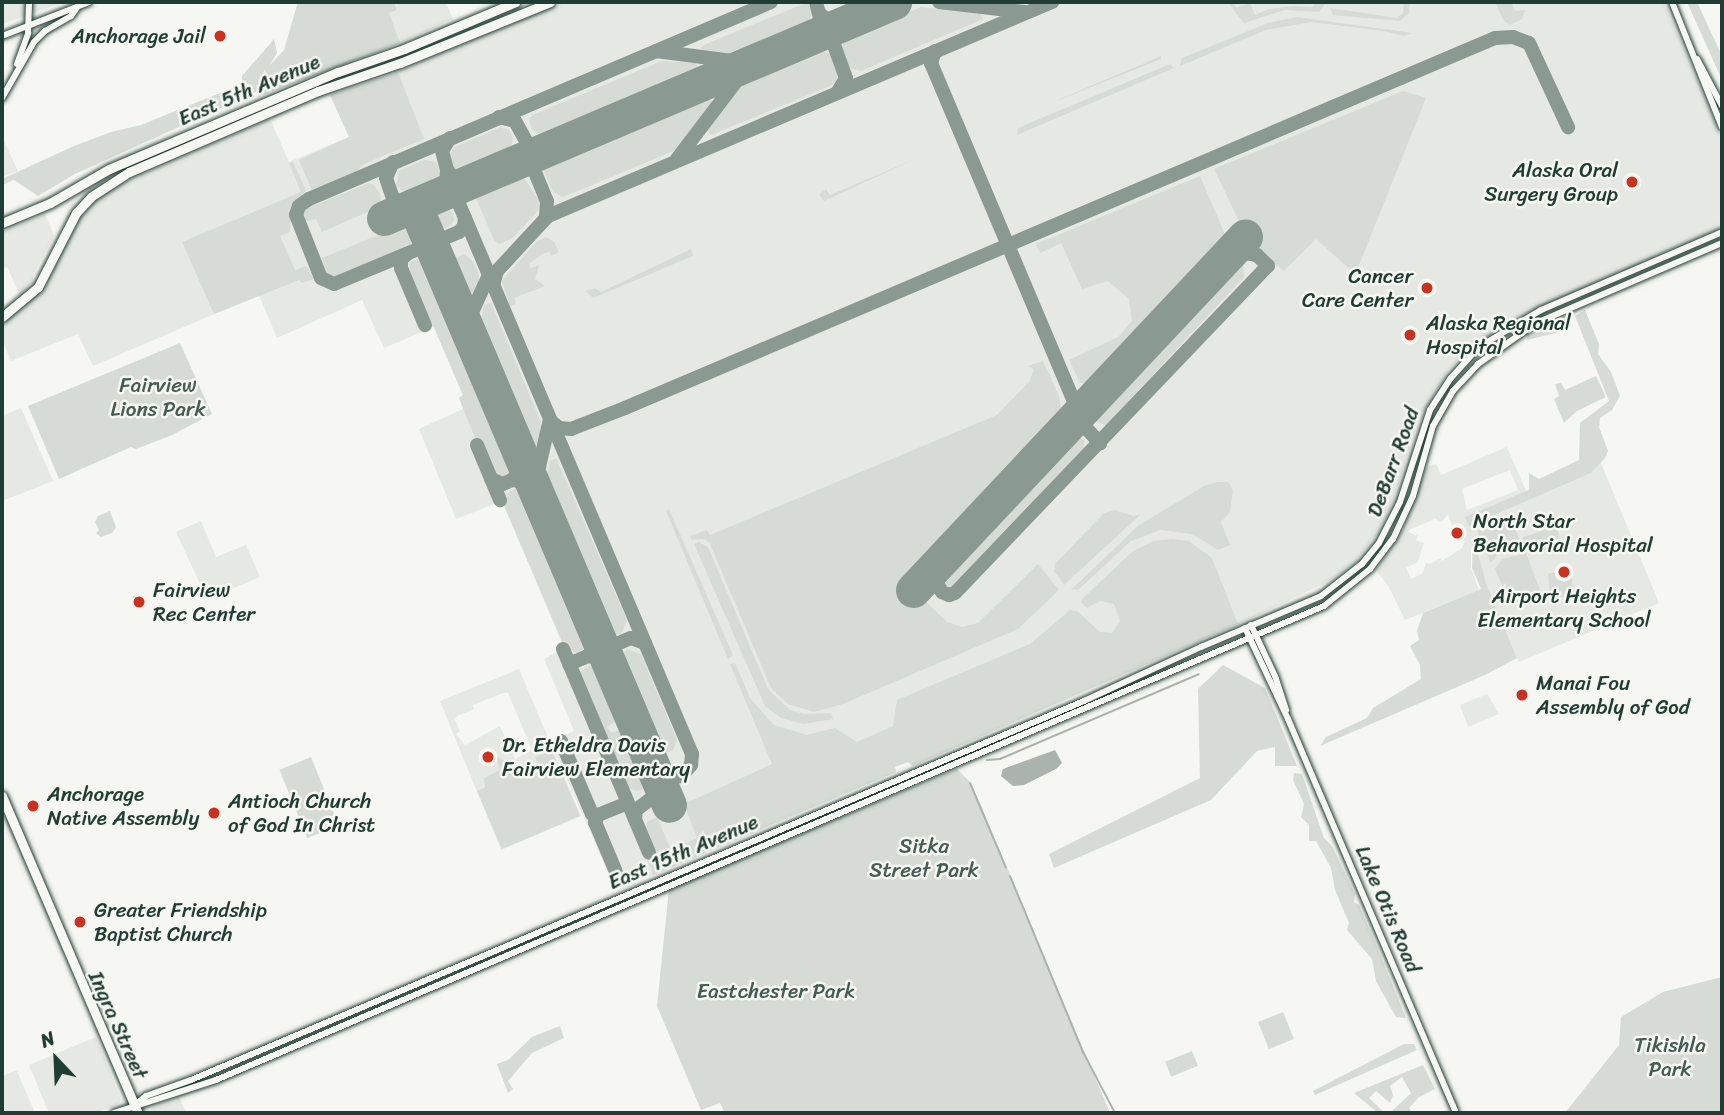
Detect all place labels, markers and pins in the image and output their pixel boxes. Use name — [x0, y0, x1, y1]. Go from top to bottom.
place label: Anchorage Jail — [71, 23, 206, 49]
marker: Anchorage Jail — [212, 28, 228, 44]
place label: Alaska Oral Surgery Group — [1484, 157, 1618, 207]
marker: Alaska Oral Surgery Group — [1624, 174, 1640, 190]
place label: Cancer Care Center — [1301, 263, 1413, 313]
marker: Cancer Care Center — [1419, 280, 1435, 296]
place label: Alaska Regional Hospital — [1426, 310, 1571, 360]
marker: Alaska Regional Hospital — [1400, 325, 1420, 345]
place label: North Star Behavorial Hospital — [1473, 508, 1652, 558]
marker: North Star Behavorial Hospital — [1447, 523, 1467, 543]
marker: Airport Heights Elementary School — [1556, 564, 1572, 580]
place label: Fairview Rec Center — [153, 577, 256, 627]
place label: Airport Heights Elementary School — [1477, 583, 1651, 633]
marker: Fairview Rec Center — [131, 594, 147, 610]
place label: Manai Fou Assembly of God — [1536, 670, 1690, 720]
marker: Manai Fou Assembly of God — [1514, 687, 1530, 703]
place label: Dr. Etheldra Davis Fairview Elementary — [502, 732, 691, 782]
marker: Dr. Etheldra Davis Fairview Elementary — [480, 749, 496, 765]
place label: Anchorage Native Assembly — [47, 781, 201, 831]
place label: Antioch Church of God In Christ — [228, 788, 375, 838]
marker: Anchorage Native Assembly — [25, 798, 41, 814]
marker: Antioch Church of God In Christ — [206, 805, 222, 821]
place label: Greater Friendship Baptist Church — [94, 897, 267, 947]
marker: Greater Friendship Baptist Church — [72, 914, 88, 930]

